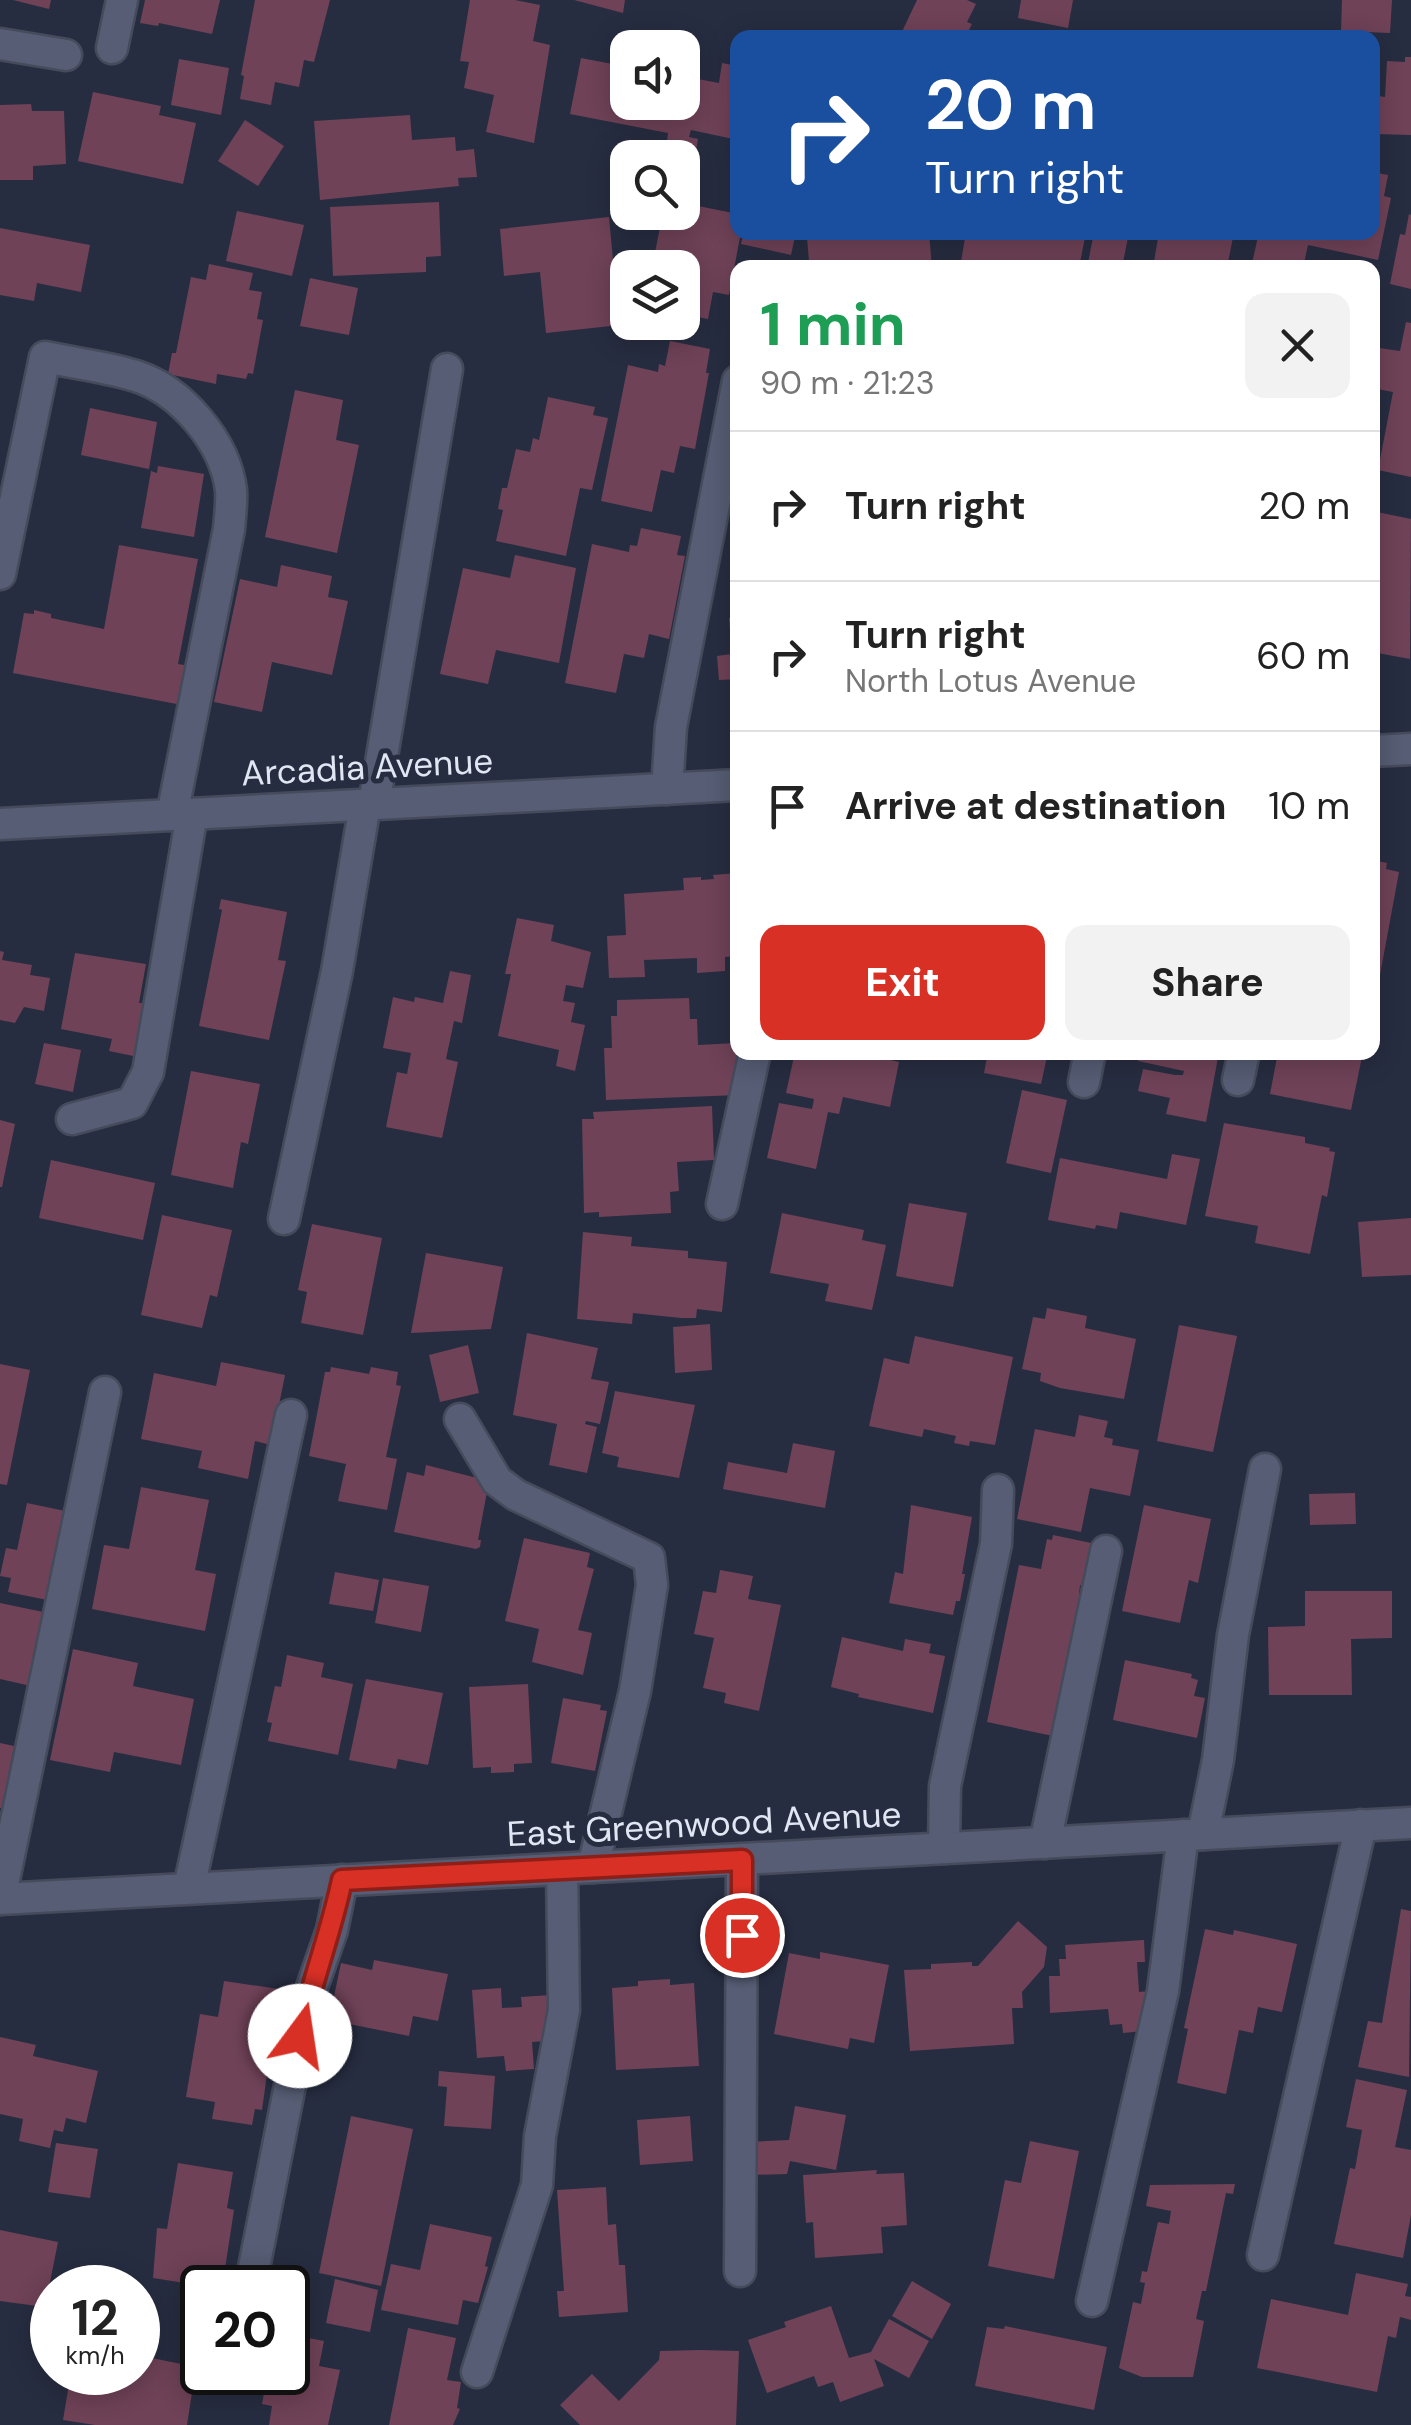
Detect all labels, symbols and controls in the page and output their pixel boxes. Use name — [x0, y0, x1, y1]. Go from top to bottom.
map controls — [610, 30, 700, 340]
button: sound — [610, 30, 700, 120]
text: 20 m — [925, 60, 1097, 151]
icon: right — [760, 70, 890, 200]
button: search — [610, 140, 700, 230]
text: Turn right — [925, 148, 1124, 207]
button: layers — [610, 250, 700, 340]
text: 1 min — [760, 285, 906, 364]
button: close — [1245, 293, 1350, 398]
text: 90 m · 21:23 — [760, 362, 935, 404]
icon: right — [760, 479, 815, 534]
text: Turn right — [845, 481, 1026, 531]
text: 20 m — [1259, 481, 1350, 531]
text: Turn right — [845, 610, 1026, 660]
icon: right — [760, 629, 815, 684]
text: 60 m — [1256, 631, 1350, 681]
text: North Lotus Avenue — [845, 660, 1136, 702]
street label: Arcadia Avenue — [240, 737, 494, 797]
icon: arrive — [760, 779, 815, 834]
text: Arrive at destination — [845, 781, 1227, 831]
text: 10 m — [1268, 781, 1350, 831]
button: Exit — [760, 925, 1045, 1040]
button: Share — [1065, 925, 1350, 1040]
street label: East Greenwood Avenue — [506, 1791, 902, 1857]
pin — [700, 1893, 785, 1978]
icon: arrive — [715, 1908, 770, 1963]
position arrow — [248, 1984, 352, 2088]
speed limit sign: 20 — [180, 2265, 310, 2395]
text: 12 — [71, 2285, 119, 2351]
text: km/h — [65, 2339, 125, 2372]

